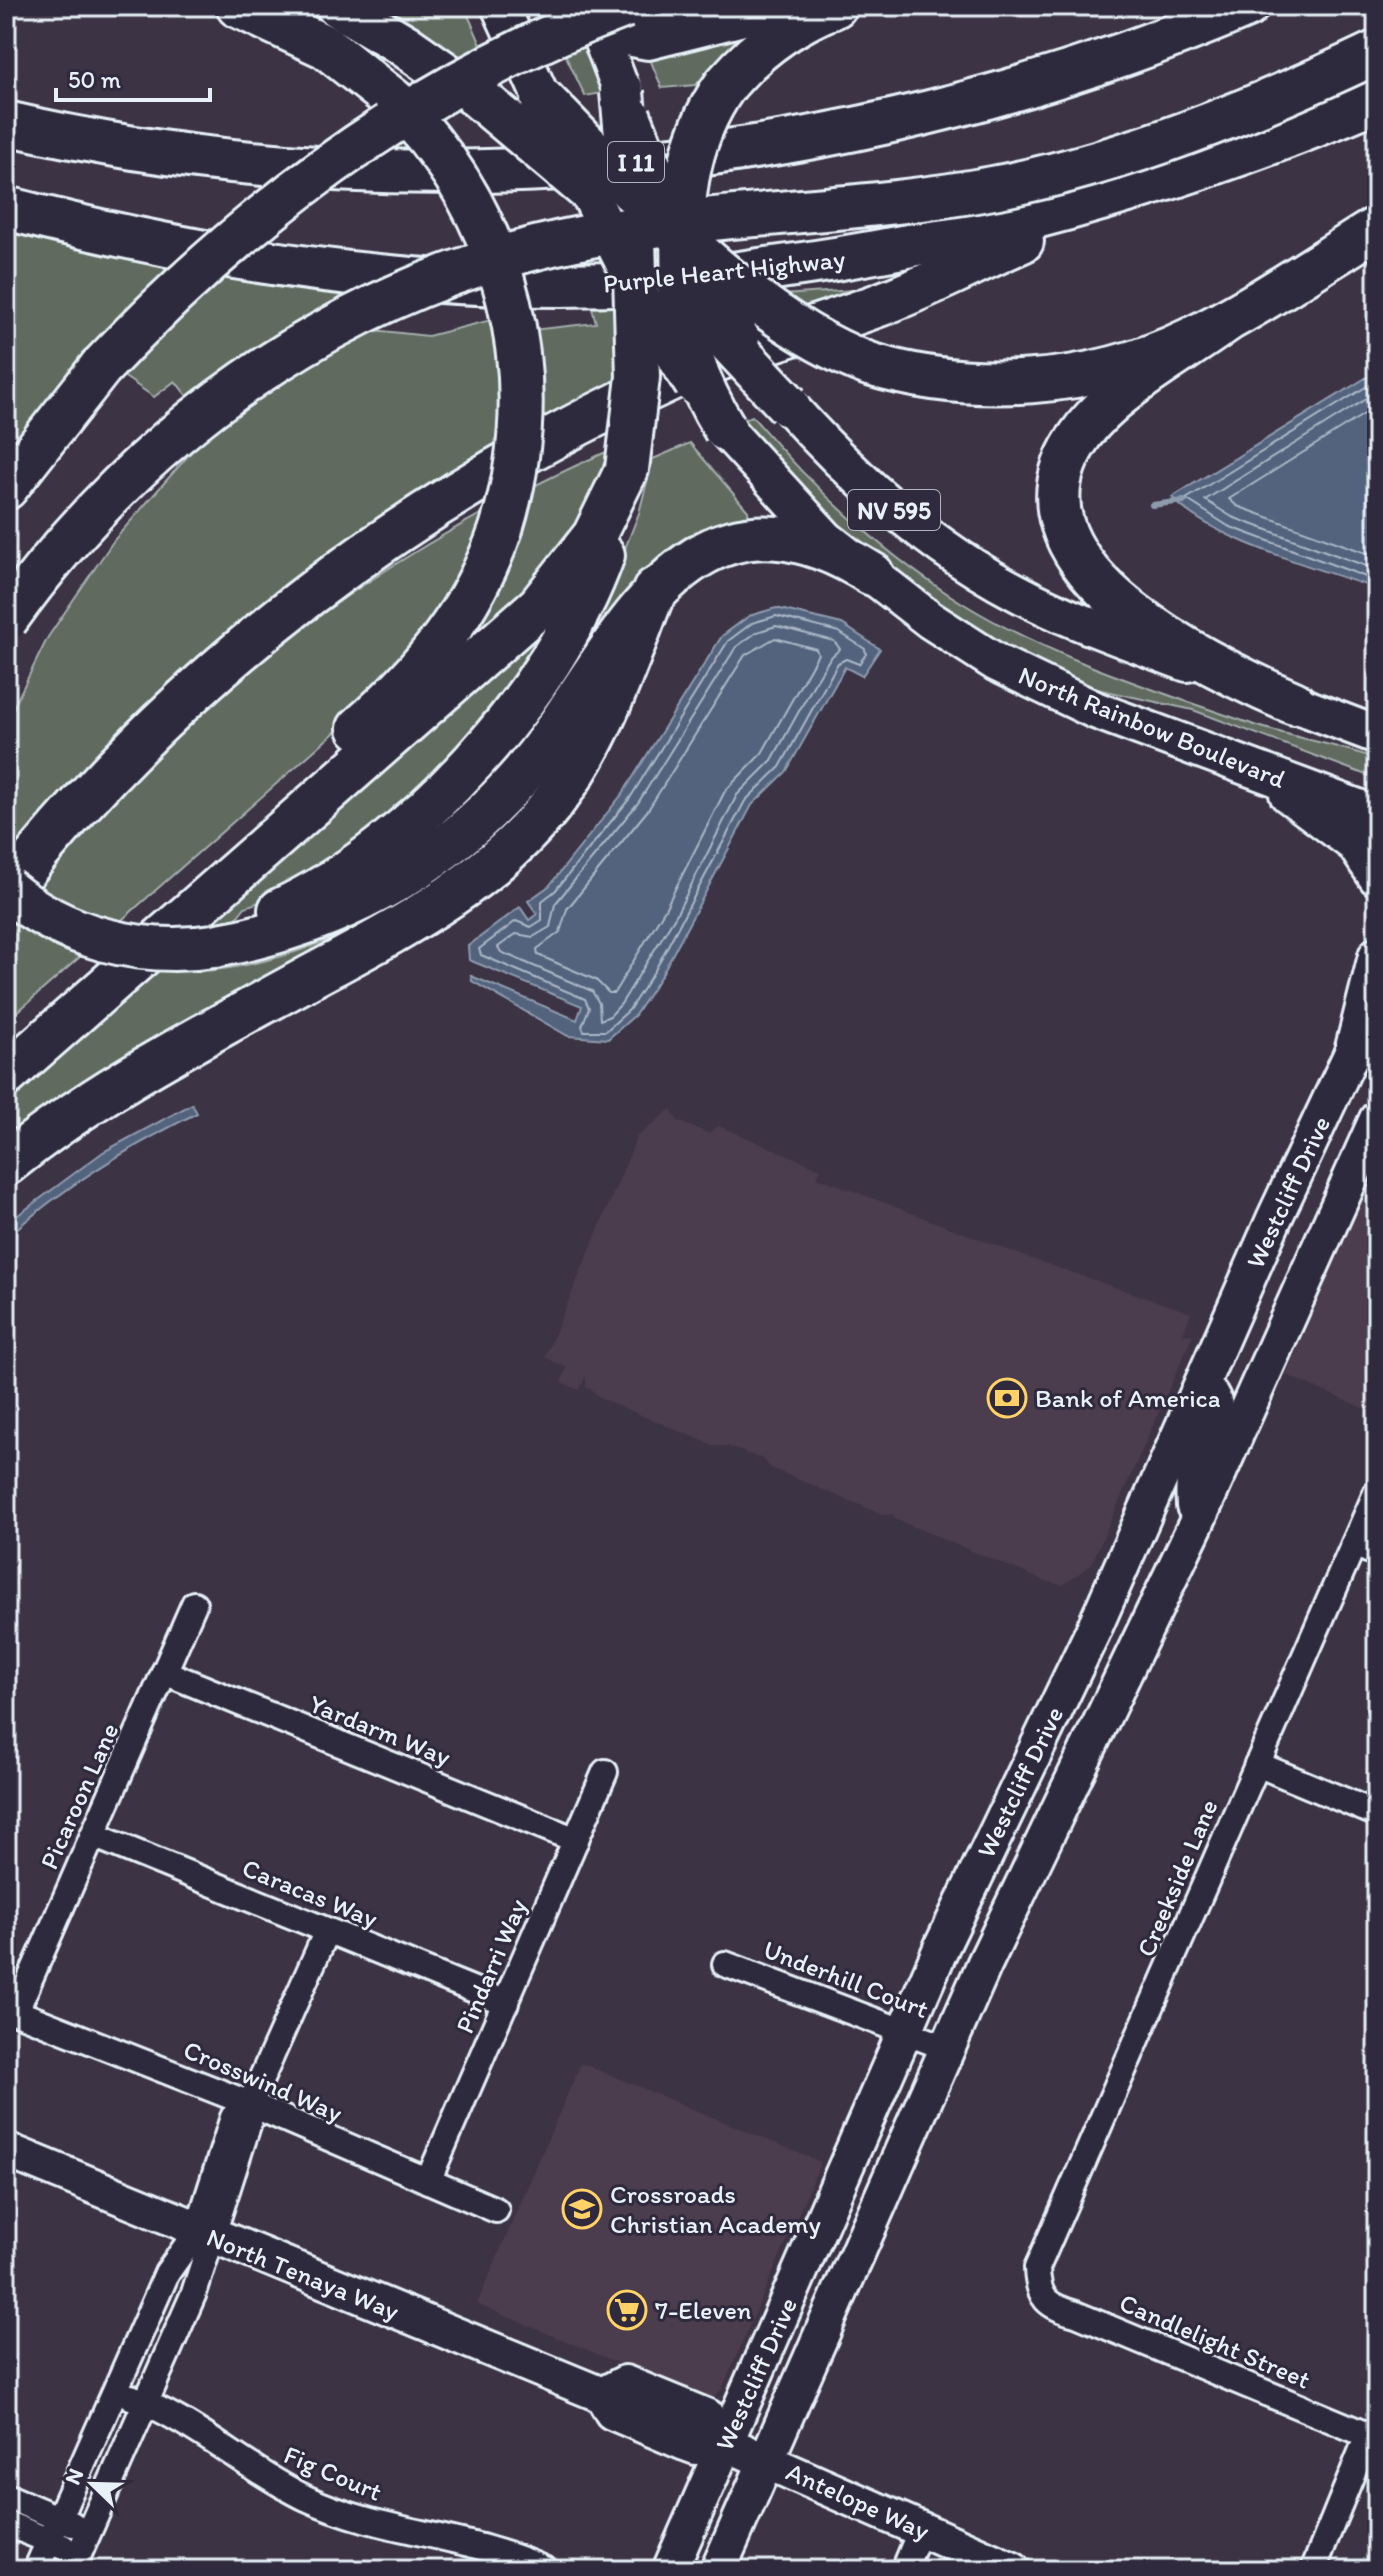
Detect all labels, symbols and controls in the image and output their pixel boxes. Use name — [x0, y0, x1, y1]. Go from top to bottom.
scale bar — [56, 52, 210, 102]
text: 50 m — [68, 65, 121, 94]
road number: I 11 — [608, 142, 664, 182]
street label: Purple Heart Highway — [601, 242, 847, 300]
road number: NV 595 — [848, 490, 940, 530]
street label: North Rainbow Boulevard — [1014, 659, 1291, 795]
street label: Westcliff Drive — [1239, 1111, 1337, 1273]
bank icon: Bank of America — [986, 1377, 1028, 1419]
place label: Bank of America — [1035, 1382, 1221, 1414]
street label: Yardarm Way — [305, 1687, 455, 1773]
street label: Westcliff Drive — [970, 1701, 1070, 1863]
street label: Picaroon Lane — [33, 1718, 125, 1874]
street label: Creekside Lane — [1129, 1794, 1225, 1962]
street label: Caracas Way — [238, 1851, 382, 1935]
street label: Pindarri Way — [448, 1894, 534, 2038]
street label: Underhill Court — [759, 1933, 933, 2025]
street label: Crosswind Way — [179, 2033, 347, 2129]
place label: Crossroads Christian Academy — [610, 2178, 821, 2240]
school or university icon: Crossroads Christian Academy — [561, 2188, 603, 2230]
street label: North Tenaya Way — [202, 2221, 404, 2327]
street label: Candlelight Street — [1115, 2286, 1316, 2396]
supermarket icon: 7-Eleven — [606, 2289, 648, 2331]
street label: Westcliff Drive — [708, 2293, 804, 2455]
place label: 7-Eleven — [655, 2294, 752, 2326]
street label: Fig Court — [279, 2438, 387, 2508]
north arrow — [52, 2444, 132, 2524]
street label: Antelope Way — [782, 2455, 934, 2547]
text: N — [59, 2464, 89, 2488]

